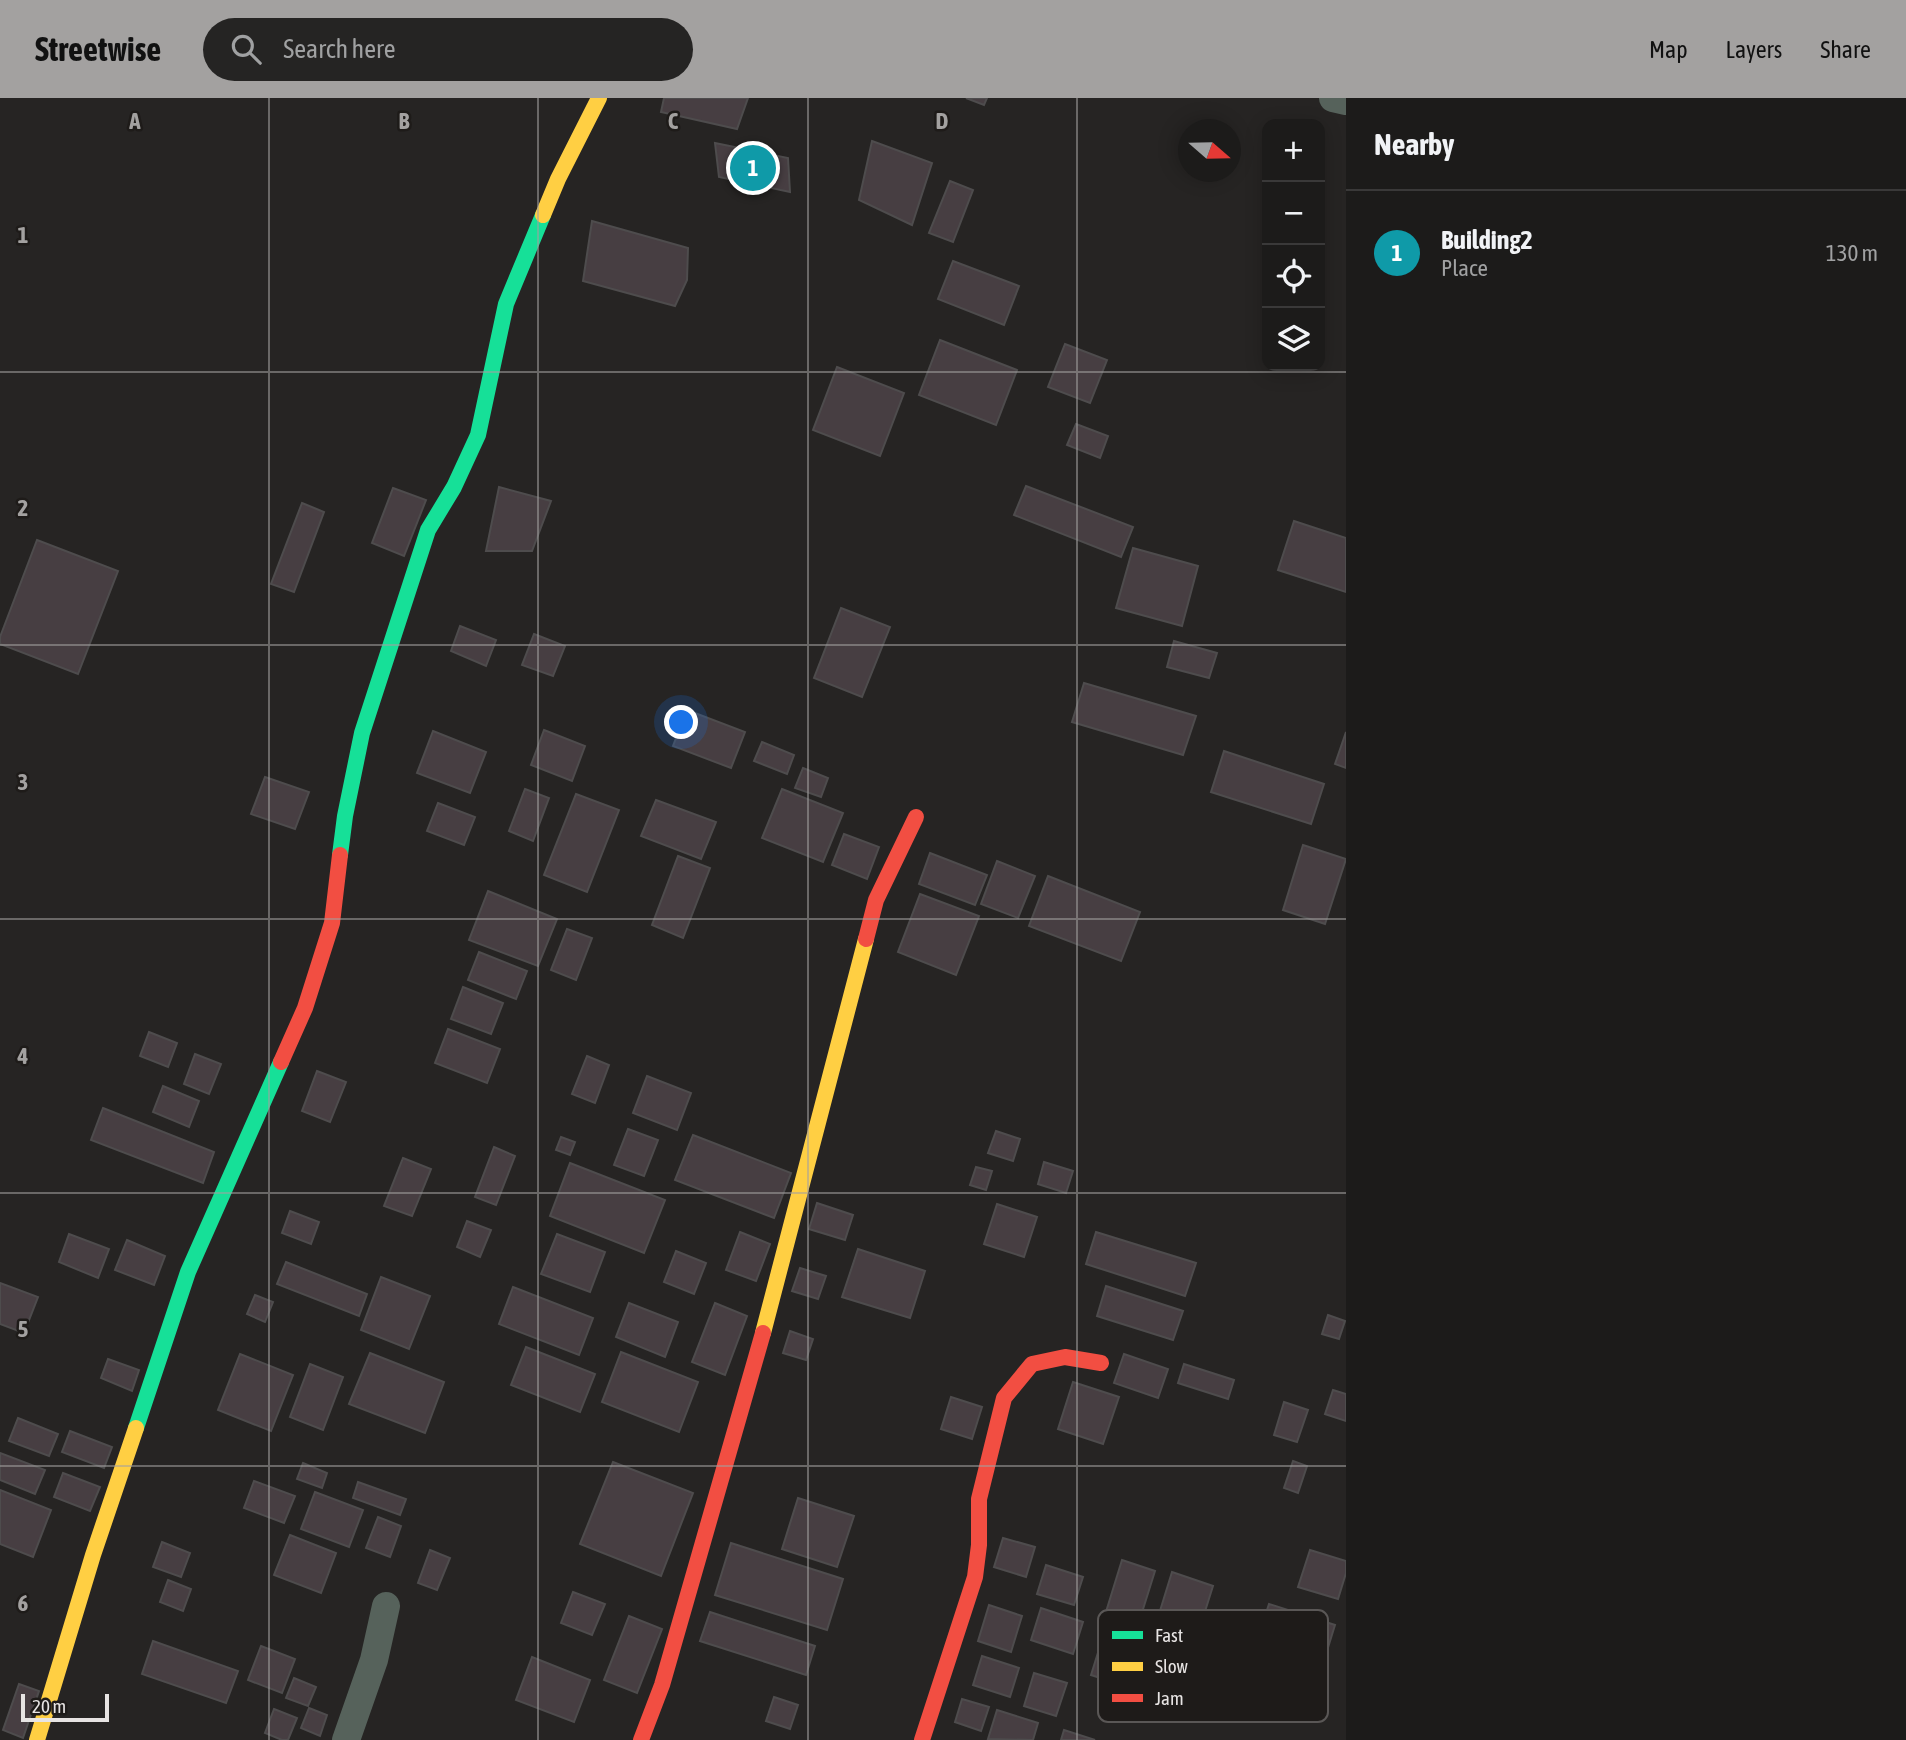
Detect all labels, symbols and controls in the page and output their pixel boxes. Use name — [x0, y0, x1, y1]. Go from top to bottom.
search box — [203, 18, 693, 81]
text: Streetwise — [35, 30, 161, 68]
icon: search — [227, 30, 265, 68]
text: Search here — [283, 34, 396, 64]
text: Map — [1649, 36, 1688, 63]
text: Layers — [1726, 36, 1782, 63]
text: Share — [1820, 36, 1871, 63]
text: A — [128, 108, 141, 134]
text: B — [399, 108, 410, 134]
text: C — [668, 108, 679, 134]
text: D — [936, 108, 949, 134]
north arrow — [1178, 119, 1241, 182]
map controls — [1262, 119, 1325, 371]
button: + — [1262, 119, 1325, 182]
text: Nearby — [1374, 127, 1454, 161]
pin: 1 — [730, 142, 776, 194]
button: − — [1262, 182, 1325, 245]
text: 1 — [18, 222, 29, 248]
text: Building2 — [1441, 225, 1533, 255]
text: 1 — [1392, 240, 1402, 266]
text: 130 m — [1826, 240, 1878, 266]
button: locate — [1262, 245, 1325, 308]
text: Place — [1441, 255, 1488, 281]
button: layers — [1262, 308, 1325, 371]
text: 2 — [18, 495, 28, 521]
your location — [664, 705, 698, 739]
text: 3 — [18, 769, 28, 795]
text: 4 — [17, 1043, 29, 1069]
text: 5 — [18, 1316, 29, 1342]
text: 6 — [18, 1590, 29, 1616]
legend — [1098, 1610, 1328, 1722]
text: Fast — [1155, 1624, 1183, 1646]
text: Slow — [1155, 1655, 1189, 1677]
text: Jam — [1155, 1687, 1184, 1709]
scale bar — [21, 1691, 108, 1723]
text: 20 m — [32, 1695, 66, 1717]

